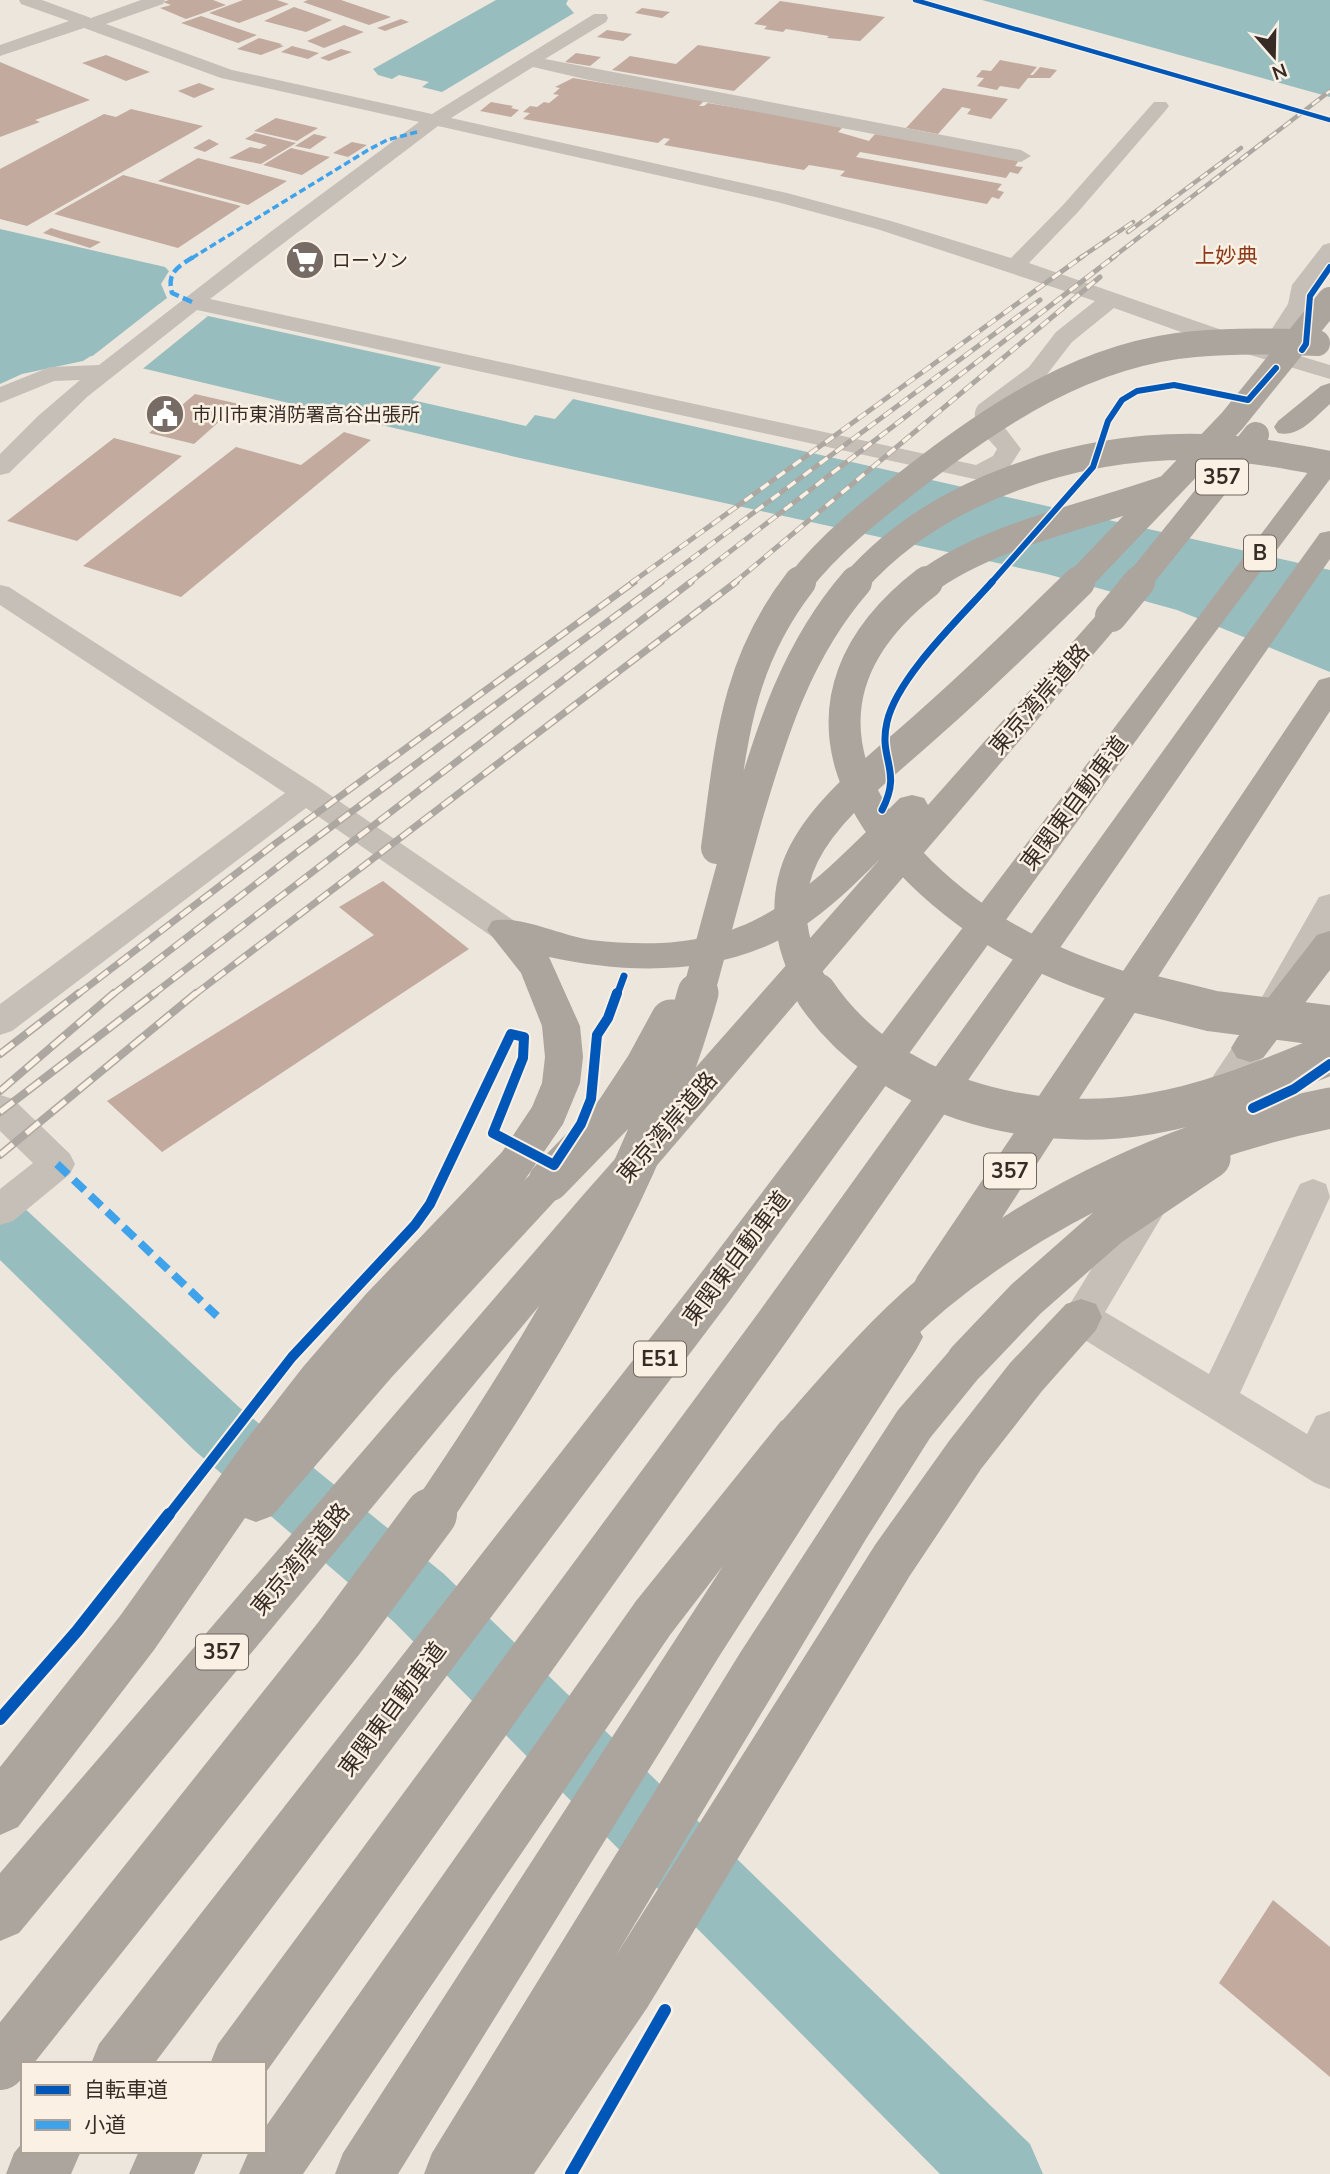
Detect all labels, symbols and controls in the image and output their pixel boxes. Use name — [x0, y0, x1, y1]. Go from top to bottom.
north arrow — [1239, 21, 1309, 91]
text: N — [1268, 56, 1291, 86]
supermarket icon: ローソン — [284, 239, 326, 281]
district label: 上妙典 — [1195, 242, 1258, 270]
place label: ローソン — [332, 248, 408, 274]
public building icon: 市川市東消防署高谷出張所 — [144, 393, 186, 435]
place label: 市川市東消防署高谷出張所 — [192, 402, 420, 428]
road number: 357 — [1196, 460, 1248, 494]
road number: B — [1244, 536, 1276, 570]
street label: 東京湾岸道路 — [982, 637, 1096, 762]
street label: 東関東自動車道 — [1014, 730, 1135, 877]
street label: 東京湾岸道路 — [610, 1065, 724, 1190]
road number: 357 — [984, 1154, 1036, 1188]
street label: 東関東自動車道 — [676, 1185, 797, 1332]
road number: E51 — [634, 1342, 686, 1376]
street label: 東京湾岸道路 — [244, 1497, 357, 1622]
road number: 357 — [196, 1634, 248, 1670]
street label: 東関東自動車道 — [332, 1636, 453, 1783]
legend — [21, 2062, 266, 2153]
text: 自転車道 — [84, 2076, 168, 2104]
text: 小道 — [84, 2111, 126, 2139]

